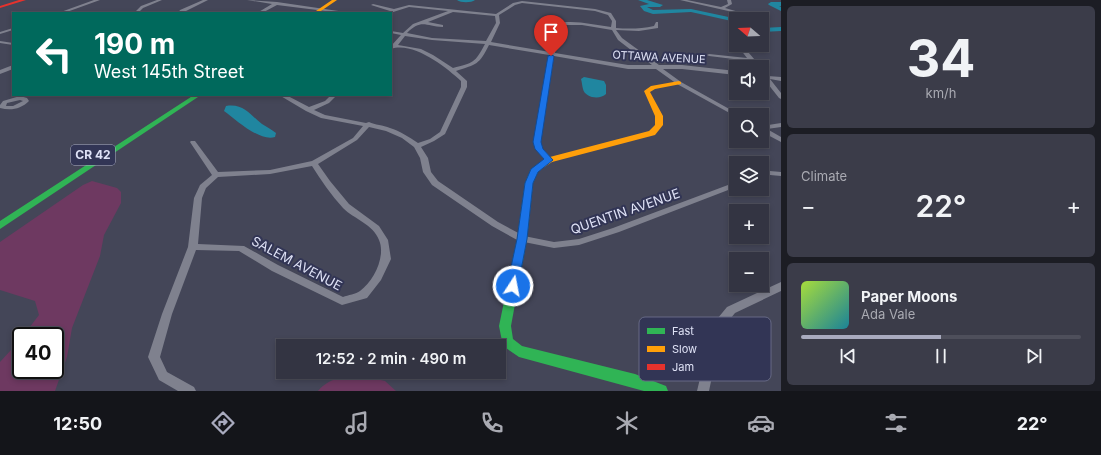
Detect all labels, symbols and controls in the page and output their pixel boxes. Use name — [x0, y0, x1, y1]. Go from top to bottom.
north arrow — [729, 12, 769, 52]
map controls — [729, 12, 769, 292]
pin — [534, 15, 568, 56]
icon: arrive — [540, 21, 562, 43]
text: 190 m — [94, 27, 175, 61]
text: 34 — [907, 27, 975, 90]
icon: left — [28, 28, 80, 80]
street label: OTTAWA AVENUE — [612, 48, 706, 66]
button: sound — [729, 60, 769, 100]
text: West 145th Street — [94, 61, 244, 82]
text: km/h — [926, 85, 956, 101]
button: search — [729, 108, 769, 148]
road number: CR 42 — [71, 145, 115, 165]
button: layers — [729, 156, 769, 196]
text: Climate — [801, 168, 847, 184]
street label: QUENTIN AVENUE — [568, 185, 682, 237]
text: 22° — [915, 188, 967, 224]
text: − — [801, 193, 816, 219]
text: + — [1066, 193, 1081, 219]
button: + — [729, 204, 769, 244]
street label: SALEM AVENUE — [249, 232, 345, 294]
button: − — [729, 252, 769, 292]
position arrow — [492, 265, 534, 307]
text: Paper Moons — [861, 287, 957, 306]
text: Ada Vale — [861, 306, 915, 322]
legend — [639, 317, 771, 381]
text: Fast — [672, 324, 694, 338]
speed limit sign: 40 — [12, 327, 64, 379]
text: Slow — [672, 342, 697, 356]
icon: previous — [837, 345, 859, 367]
icon: pause — [930, 345, 952, 367]
icon: next — [1023, 345, 1045, 367]
text: 12:52 · 2 min · 490 m — [316, 349, 466, 368]
text: Jam — [672, 360, 694, 374]
icon: directions — [209, 409, 237, 437]
icon: music — [343, 409, 371, 437]
icon: phone — [478, 409, 506, 437]
icon: climate — [613, 409, 641, 437]
icon: car — [747, 409, 775, 437]
icon: filters — [882, 409, 910, 437]
text: 12:50 — [53, 413, 102, 434]
text: 22° — [1017, 413, 1048, 434]

